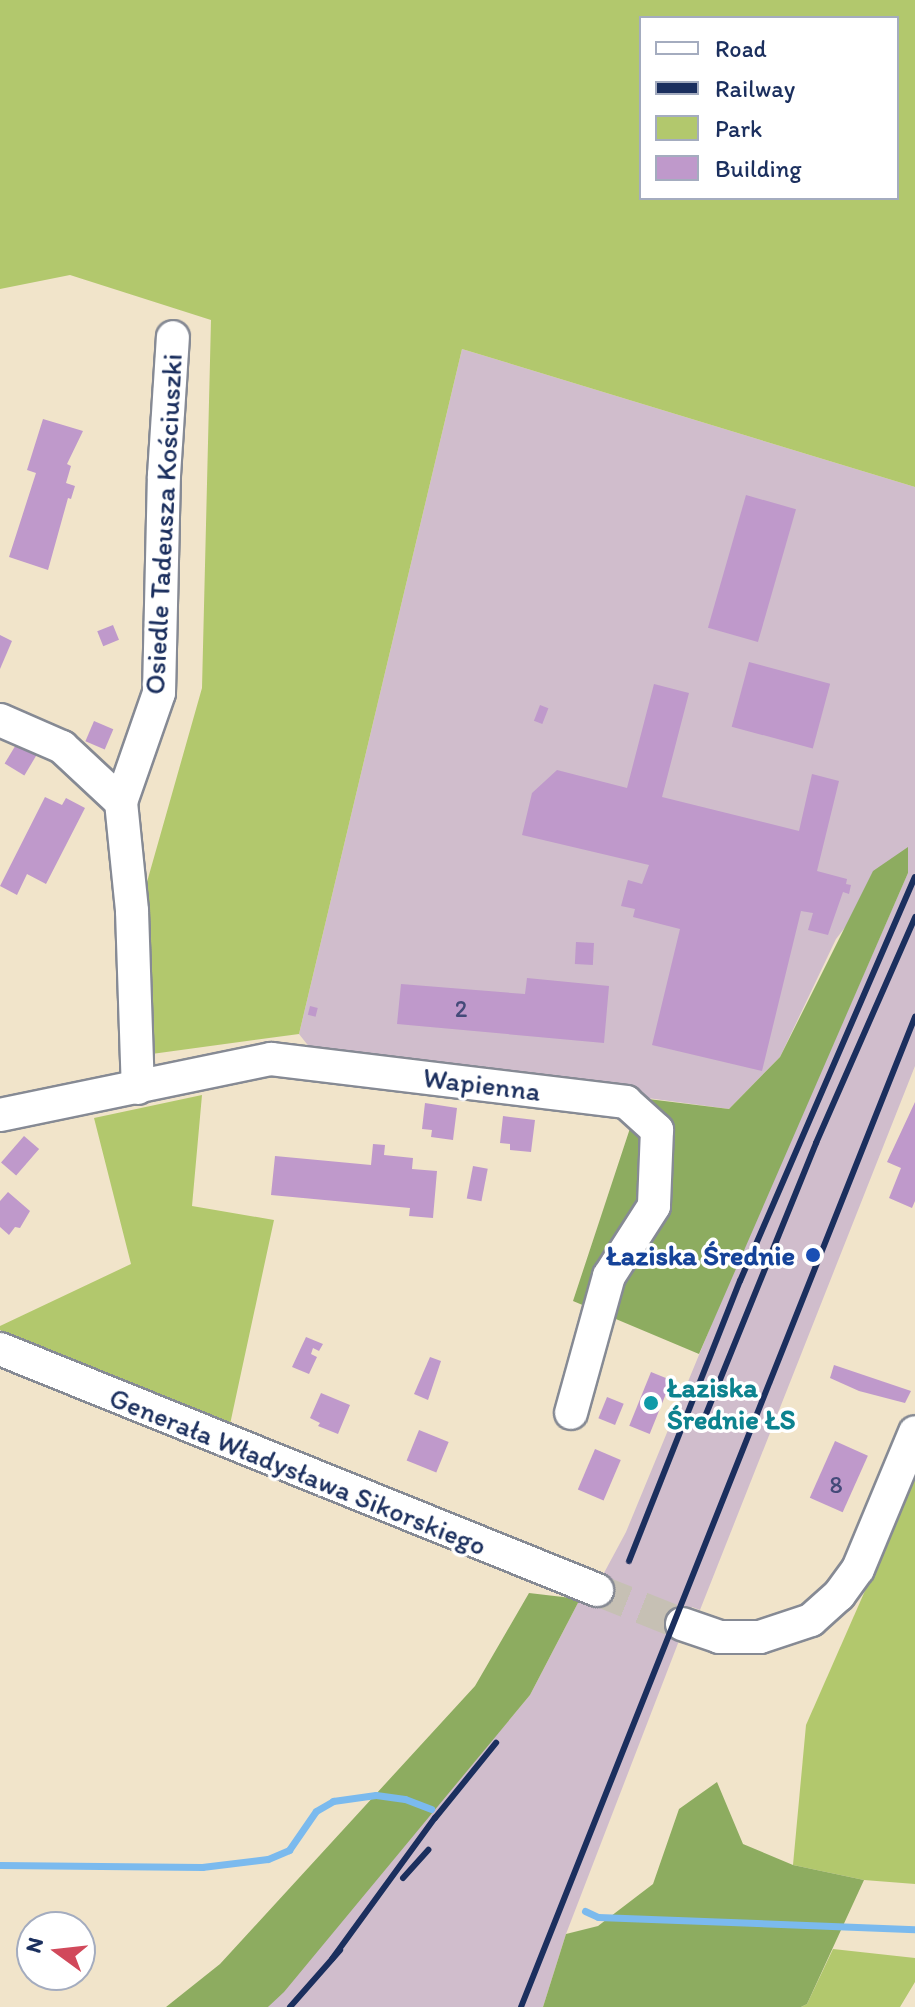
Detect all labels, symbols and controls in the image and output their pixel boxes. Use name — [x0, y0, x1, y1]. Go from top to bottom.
legend — [639, 16, 899, 200]
text: Road — [715, 34, 767, 63]
text: Railway — [715, 74, 795, 103]
text: Park — [715, 114, 762, 143]
text: Building — [715, 154, 802, 183]
street label: Osiedle Tadeusza Kościuszki — [137, 353, 189, 695]
house number: 2 — [455, 995, 467, 1023]
street label: Wapienna — [421, 1060, 543, 1108]
place label: Łaziska Średnie — [606, 1238, 795, 1272]
marker: Łaziska Średnie — [802, 1244, 824, 1266]
place label: Łaziska Średnie ŁS — [667, 1370, 795, 1436]
street label: Generała Władysława Sikorskiego — [105, 1380, 491, 1562]
marker: Łaziska Średnie ŁS — [642, 1394, 660, 1412]
house number: 8 — [829, 1471, 843, 1499]
north arrow — [16, 1911, 96, 1991]
text: N — [19, 1935, 49, 1956]

